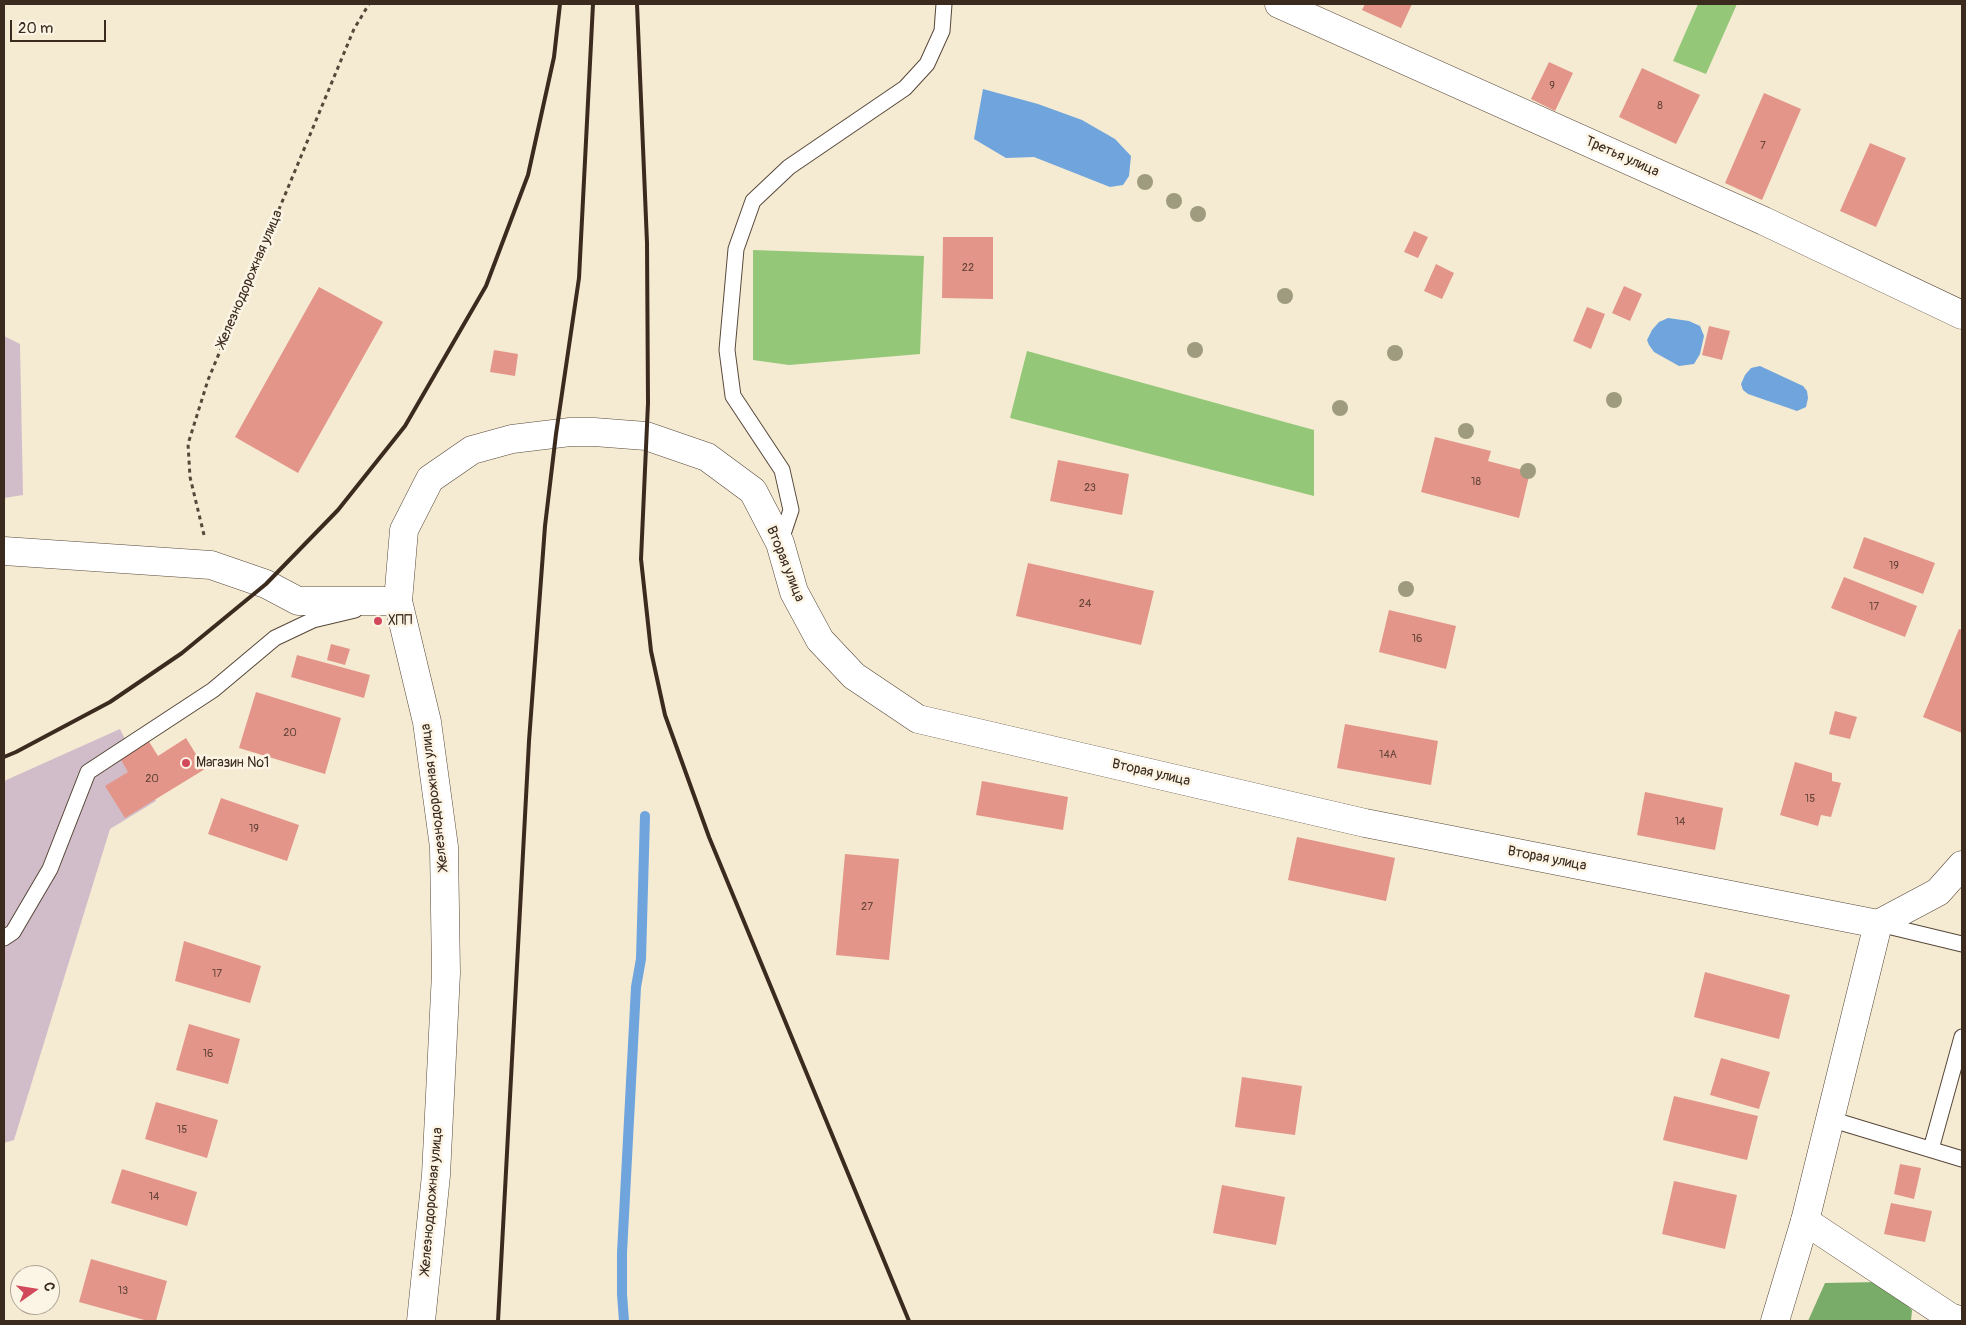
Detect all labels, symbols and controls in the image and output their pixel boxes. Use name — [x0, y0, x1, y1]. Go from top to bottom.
scale bar — [12, 10, 109, 42]
text: 20 m — [18, 19, 53, 38]
house number: 9 — [1549, 79, 1555, 93]
house number: 8 — [1657, 99, 1663, 113]
street label: Третья улица — [1582, 133, 1662, 181]
house number: 7 — [1760, 139, 1766, 153]
street label: Железнодорожная улица — [213, 208, 287, 350]
house number: 22 — [962, 261, 974, 275]
house number: 18 — [1471, 475, 1481, 489]
house number: 23 — [1084, 481, 1096, 495]
street label: Вторая улица — [762, 524, 808, 604]
house number: 19 — [1889, 559, 1899, 573]
house number: 24 — [1079, 597, 1091, 611]
house number: 17 — [1869, 600, 1879, 614]
place label: ХПП — [388, 613, 412, 629]
marker: ХПП — [372, 615, 384, 627]
house number: 16 — [1412, 632, 1422, 646]
street label: Железнодорожная улица — [418, 723, 452, 871]
house number: 20 — [283, 726, 297, 740]
house number: 14А — [1379, 748, 1397, 762]
place label: Магазин №1 — [196, 755, 269, 771]
street label: Вторая улица — [1110, 756, 1192, 790]
marker: Магазин №1 — [180, 757, 192, 769]
house number: 20 — [145, 772, 159, 786]
house number: 15 — [1805, 792, 1815, 806]
house number: 14 — [1675, 815, 1685, 829]
house number: 19 — [249, 822, 259, 836]
street label: Вторая улица — [1506, 843, 1588, 875]
house number: 27 — [861, 900, 873, 914]
house number: 17 — [212, 967, 222, 981]
house number: 16 — [203, 1047, 213, 1061]
house number: 15 — [177, 1123, 187, 1137]
street label: Железнодорожная улица — [417, 1127, 447, 1275]
house number: 14 — [149, 1190, 159, 1204]
north arrow — [10, 1265, 60, 1315]
text: С — [40, 1281, 58, 1293]
house number: 13 — [118, 1284, 128, 1298]

